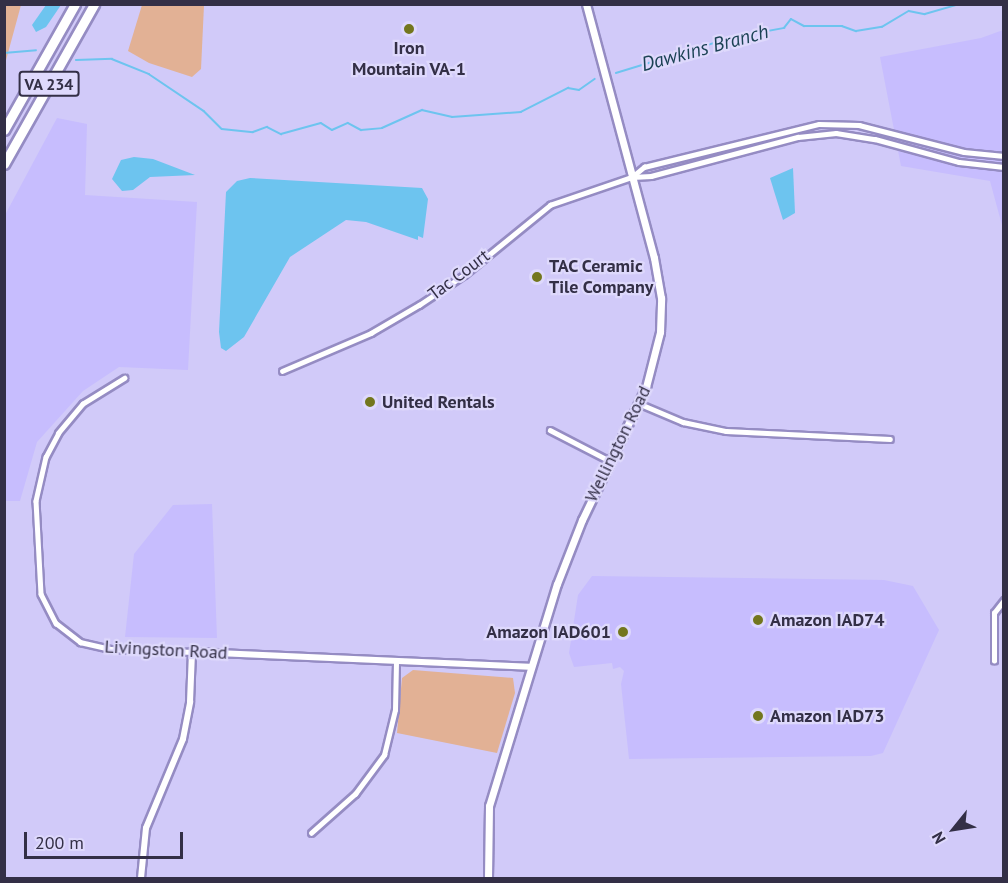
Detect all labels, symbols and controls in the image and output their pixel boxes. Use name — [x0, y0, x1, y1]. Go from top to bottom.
water label: Dawkins Branch — [639, 20, 771, 76]
marker: Iron Mountain VA-1 — [402, 22, 416, 36]
place label: Iron Mountain VA-1 — [352, 38, 466, 80]
road number: VA 234 — [17, 71, 80, 97]
street label: Tac Court — [424, 245, 494, 305]
place label: TAC Ceramic Tile Company — [549, 256, 654, 298]
marker: TAC Ceramic Tile Company — [530, 270, 544, 284]
street label: Wellington Road — [581, 382, 655, 506]
place label: United Rentals — [382, 391, 495, 413]
marker: United Rentals — [363, 395, 377, 409]
place label: Amazon IAD74 — [770, 609, 885, 631]
marker: Amazon IAD74 — [751, 613, 765, 627]
place label: Amazon IAD601 — [486, 621, 611, 643]
marker: Amazon IAD601 — [616, 625, 630, 639]
street label: Livingston Road — [104, 636, 228, 664]
place label: Amazon IAD73 — [770, 705, 885, 727]
marker: Amazon IAD73 — [751, 709, 765, 723]
north arrow — [924, 799, 984, 859]
scale bar — [27, 820, 186, 858]
text: N — [927, 828, 950, 848]
text: 200 m — [35, 831, 84, 854]

